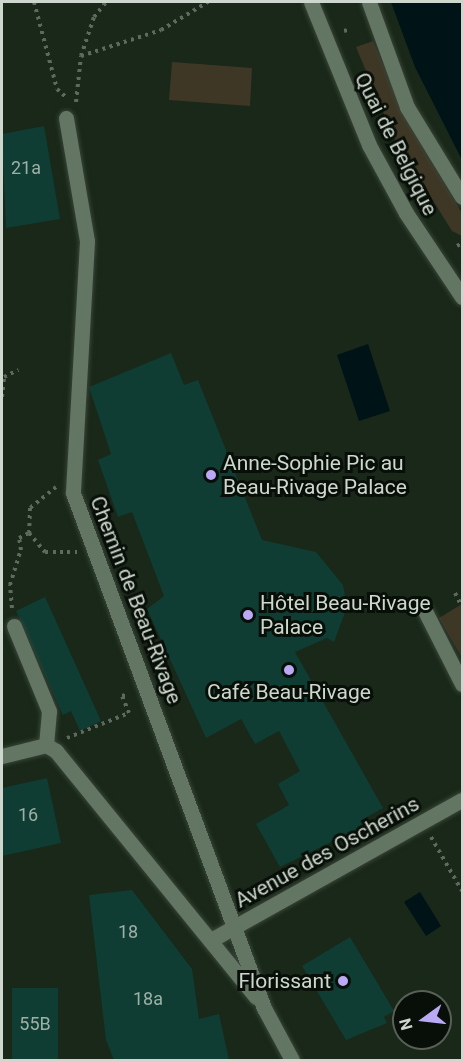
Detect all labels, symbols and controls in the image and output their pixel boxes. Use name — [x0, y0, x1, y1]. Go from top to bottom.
street label: Quai de Belgique — [349, 68, 443, 220]
house number: 21a — [11, 157, 41, 179]
place label: Anne-Sophie Pic au Beau-Rivage Palace — [223, 450, 407, 500]
marker: Anne-Sophie Pic au Beau-Rivage Palace — [204, 468, 218, 482]
street label: Chemin de Beau-Rivage — [85, 493, 187, 707]
place label: Hôtel Beau-Rivage Palace — [260, 590, 431, 640]
marker: Hôtel Beau-Rivage Palace — [241, 608, 255, 622]
marker: Café Beau-Rivage — [282, 663, 296, 677]
place label: Café Beau-Rivage — [207, 679, 371, 705]
street label: Avenue des Oscherins — [231, 791, 423, 913]
house number: 16 — [18, 804, 38, 826]
house number: 18 — [118, 921, 138, 943]
place label: Florissant — [239, 968, 331, 994]
marker: Florissant — [336, 974, 350, 988]
house number: 18a — [133, 988, 163, 1010]
north arrow — [392, 990, 452, 1050]
house number: 55B — [19, 1013, 51, 1035]
text: N — [395, 1016, 417, 1032]

